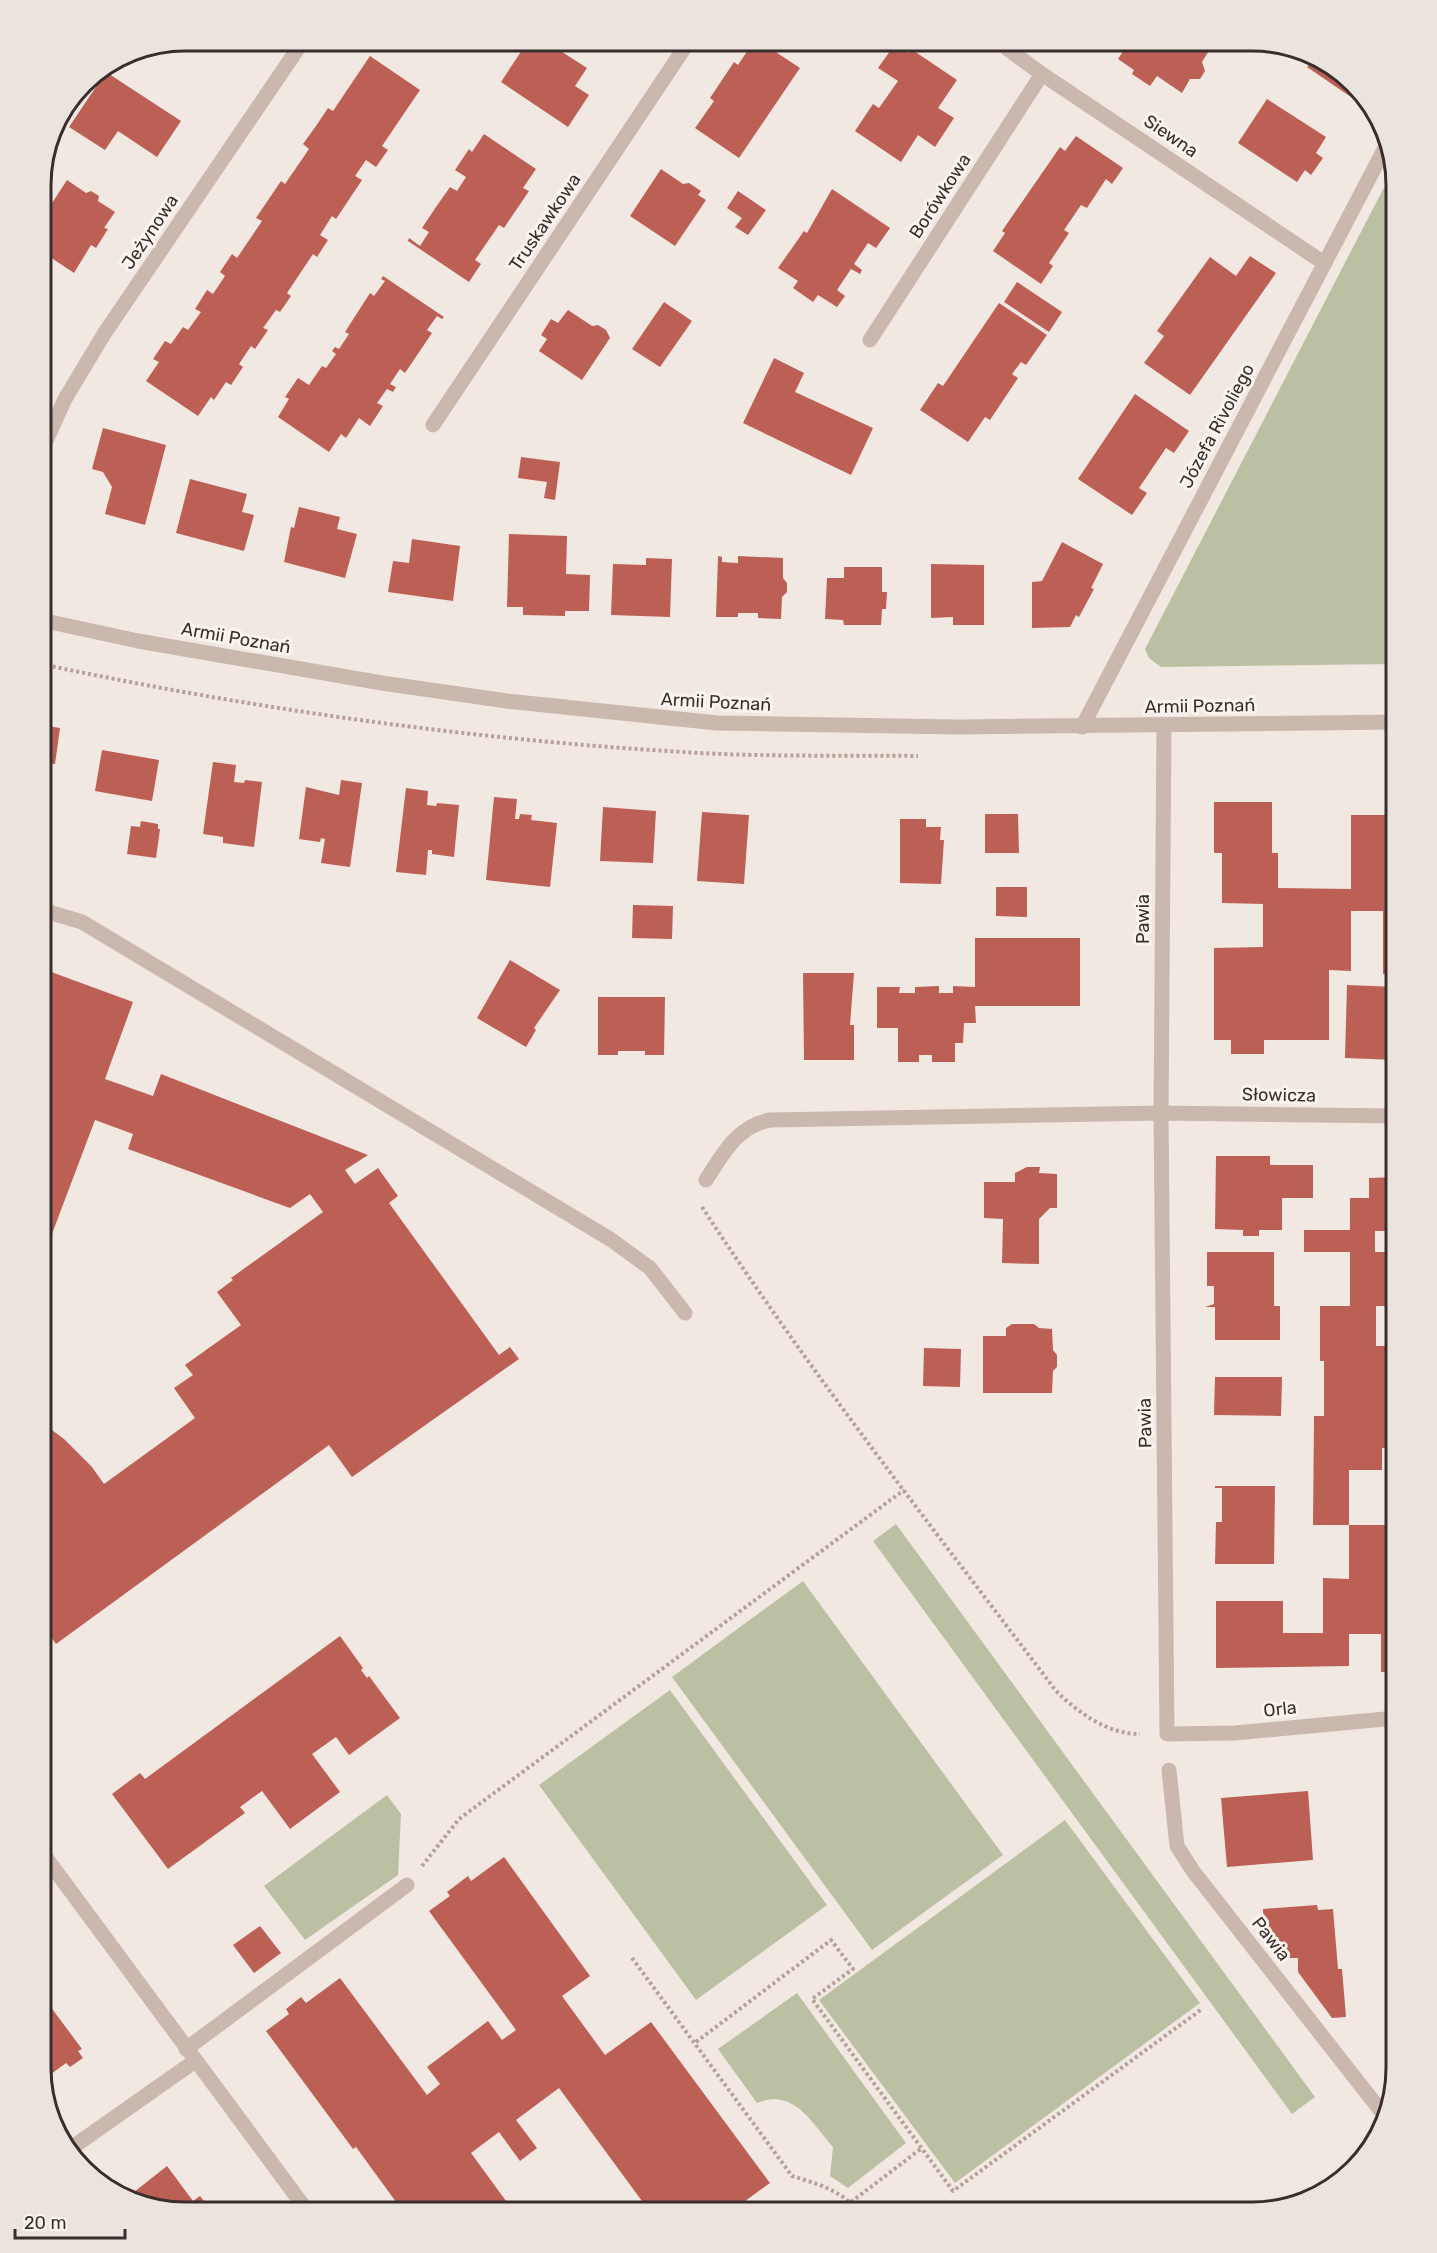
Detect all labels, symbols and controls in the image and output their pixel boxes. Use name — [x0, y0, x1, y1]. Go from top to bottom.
street label: Siewna — [1140, 110, 1202, 162]
street label: Borówkowa — [904, 150, 976, 242]
street label: Truskawkowa — [504, 169, 586, 275]
street label: Jeżynowa — [117, 190, 183, 274]
street label: Józefa Rivoliego — [1175, 360, 1259, 492]
street label: Armii Poznań — [180, 618, 292, 658]
street label: Armii Poznań — [660, 688, 772, 716]
street label: Armii Poznań — [1145, 694, 1255, 718]
street label: Pawia — [1132, 894, 1154, 944]
street label: Słowicza — [1242, 1083, 1316, 1107]
street label: Pawia — [1134, 1398, 1156, 1448]
street label: Orla — [1262, 1696, 1298, 1722]
street label: Pawia — [1247, 1913, 1295, 1965]
scale bar — [15, 2202, 124, 2240]
text: 20 m — [24, 2212, 66, 2234]

